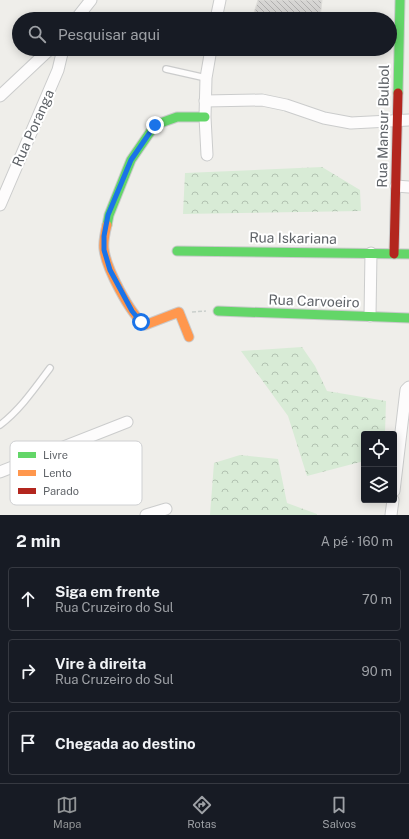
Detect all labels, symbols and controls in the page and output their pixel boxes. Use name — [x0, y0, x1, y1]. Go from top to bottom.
search box — [12, 12, 397, 56]
icon: search — [26, 23, 48, 45]
text: Pesquisar aqui — [58, 26, 160, 43]
street label: Rua Mansur Bulbol — [374, 64, 392, 188]
street label: Rua Poranga — [9, 87, 57, 169]
route end — [146, 116, 164, 134]
street label: Rua Iskariana — [249, 229, 337, 247]
street label: Rua Carvoeiro — [268, 291, 360, 311]
route start — [132, 313, 150, 331]
map controls — [361, 431, 397, 503]
button: locate — [361, 431, 397, 467]
legend — [10, 441, 142, 505]
text: Livre — [43, 449, 68, 461]
text: Lento — [43, 467, 72, 479]
button: layers — [361, 467, 397, 503]
text: Parado — [43, 485, 79, 497]
text: 2 min — [16, 531, 61, 551]
text: A pé · 160 m — [321, 534, 393, 549]
text: Siga em frente — [55, 583, 160, 600]
icon: ahead — [17, 588, 39, 610]
text: 70 m — [362, 592, 392, 607]
text: Rua Cruzeiro do Sul — [55, 600, 174, 615]
text: Vire à direita — [55, 655, 146, 672]
icon: right — [17, 660, 39, 682]
text: 90 m — [362, 664, 392, 679]
text: Rua Cruzeiro do Sul — [55, 672, 174, 687]
icon: arrive — [17, 732, 39, 754]
text: Chegada ao destino — [55, 735, 196, 752]
tab: Mapa — [53, 794, 81, 830]
tab: Rotas — [187, 794, 216, 830]
tab: Salvos — [322, 794, 356, 830]

